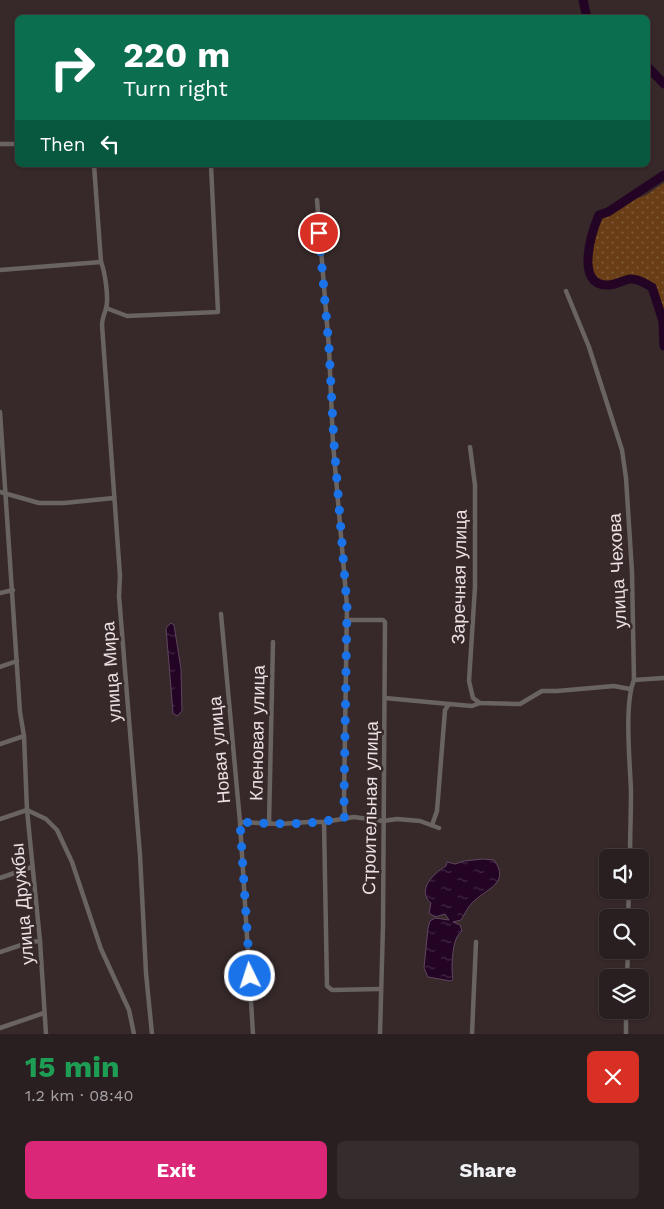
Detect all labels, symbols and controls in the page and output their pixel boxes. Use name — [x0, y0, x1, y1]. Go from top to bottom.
text: 220 m — [123, 34, 230, 76]
icon: right — [40, 35, 105, 100]
text: Turn right — [123, 76, 228, 101]
icon: left — [96, 130, 124, 158]
text: Then — [40, 133, 86, 156]
pin — [298, 212, 340, 254]
icon: arrive — [305, 219, 333, 247]
street label: Заречная улица — [447, 508, 471, 645]
street label: улица Чехова — [603, 512, 631, 629]
street label: улица Мира — [97, 620, 125, 723]
street label: Кленовая улица — [245, 664, 269, 801]
street label: Новая улица — [204, 694, 234, 805]
street label: Строительная улица — [358, 720, 382, 895]
street label: улица Дружбы — [6, 842, 38, 966]
map controls — [599, 849, 649, 1019]
button: sound — [599, 849, 649, 899]
button: search — [599, 909, 649, 959]
position arrow — [223, 949, 275, 1001]
button: layers — [599, 969, 649, 1019]
text: 15 min — [25, 1049, 120, 1084]
button: close — [587, 1051, 639, 1103]
text: 1.2 km · 08:40 — [25, 1086, 133, 1105]
button: Exit — [25, 1141, 327, 1199]
button: Share — [337, 1141, 639, 1199]

